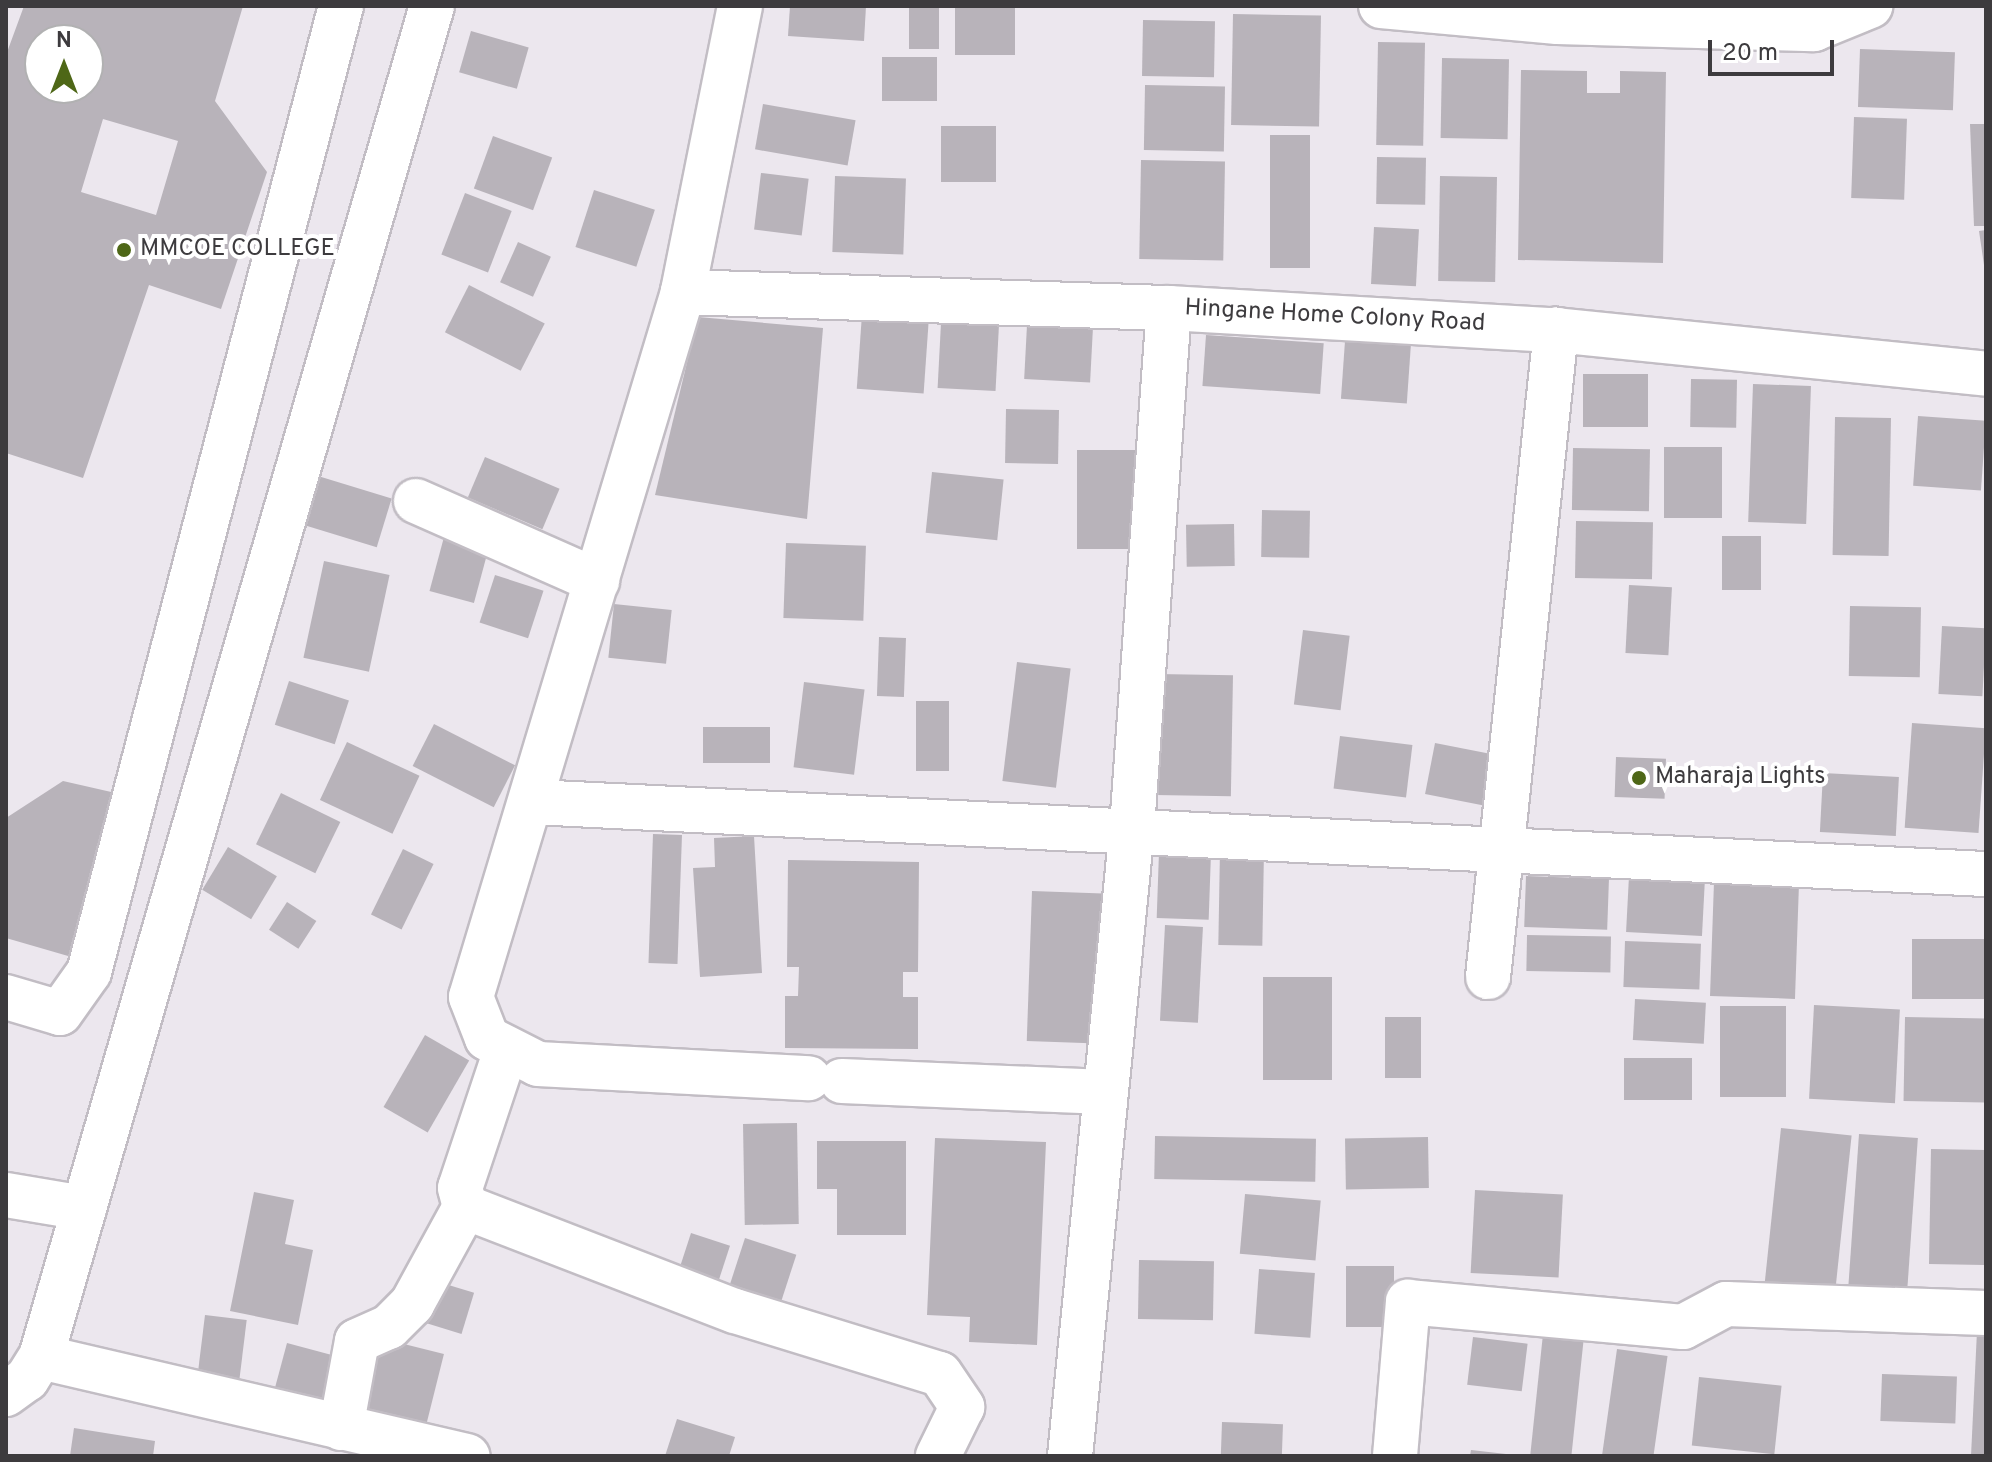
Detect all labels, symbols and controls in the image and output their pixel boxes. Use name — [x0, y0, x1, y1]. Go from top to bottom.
north arrow — [24, 24, 104, 104]
scale bar — [1712, 24, 1838, 74]
text: N — [56, 28, 72, 55]
text: 20 m — [1722, 39, 1778, 69]
place label: MMCOE COLLEGE — [140, 236, 335, 264]
marker: MMCOE COLLEGE — [115, 241, 133, 259]
street label: Hingane Home Colony Road — [1184, 295, 1486, 339]
place label: Maharaja Lights — [1655, 764, 1826, 792]
marker: Maharaja Lights — [1630, 769, 1648, 787]

